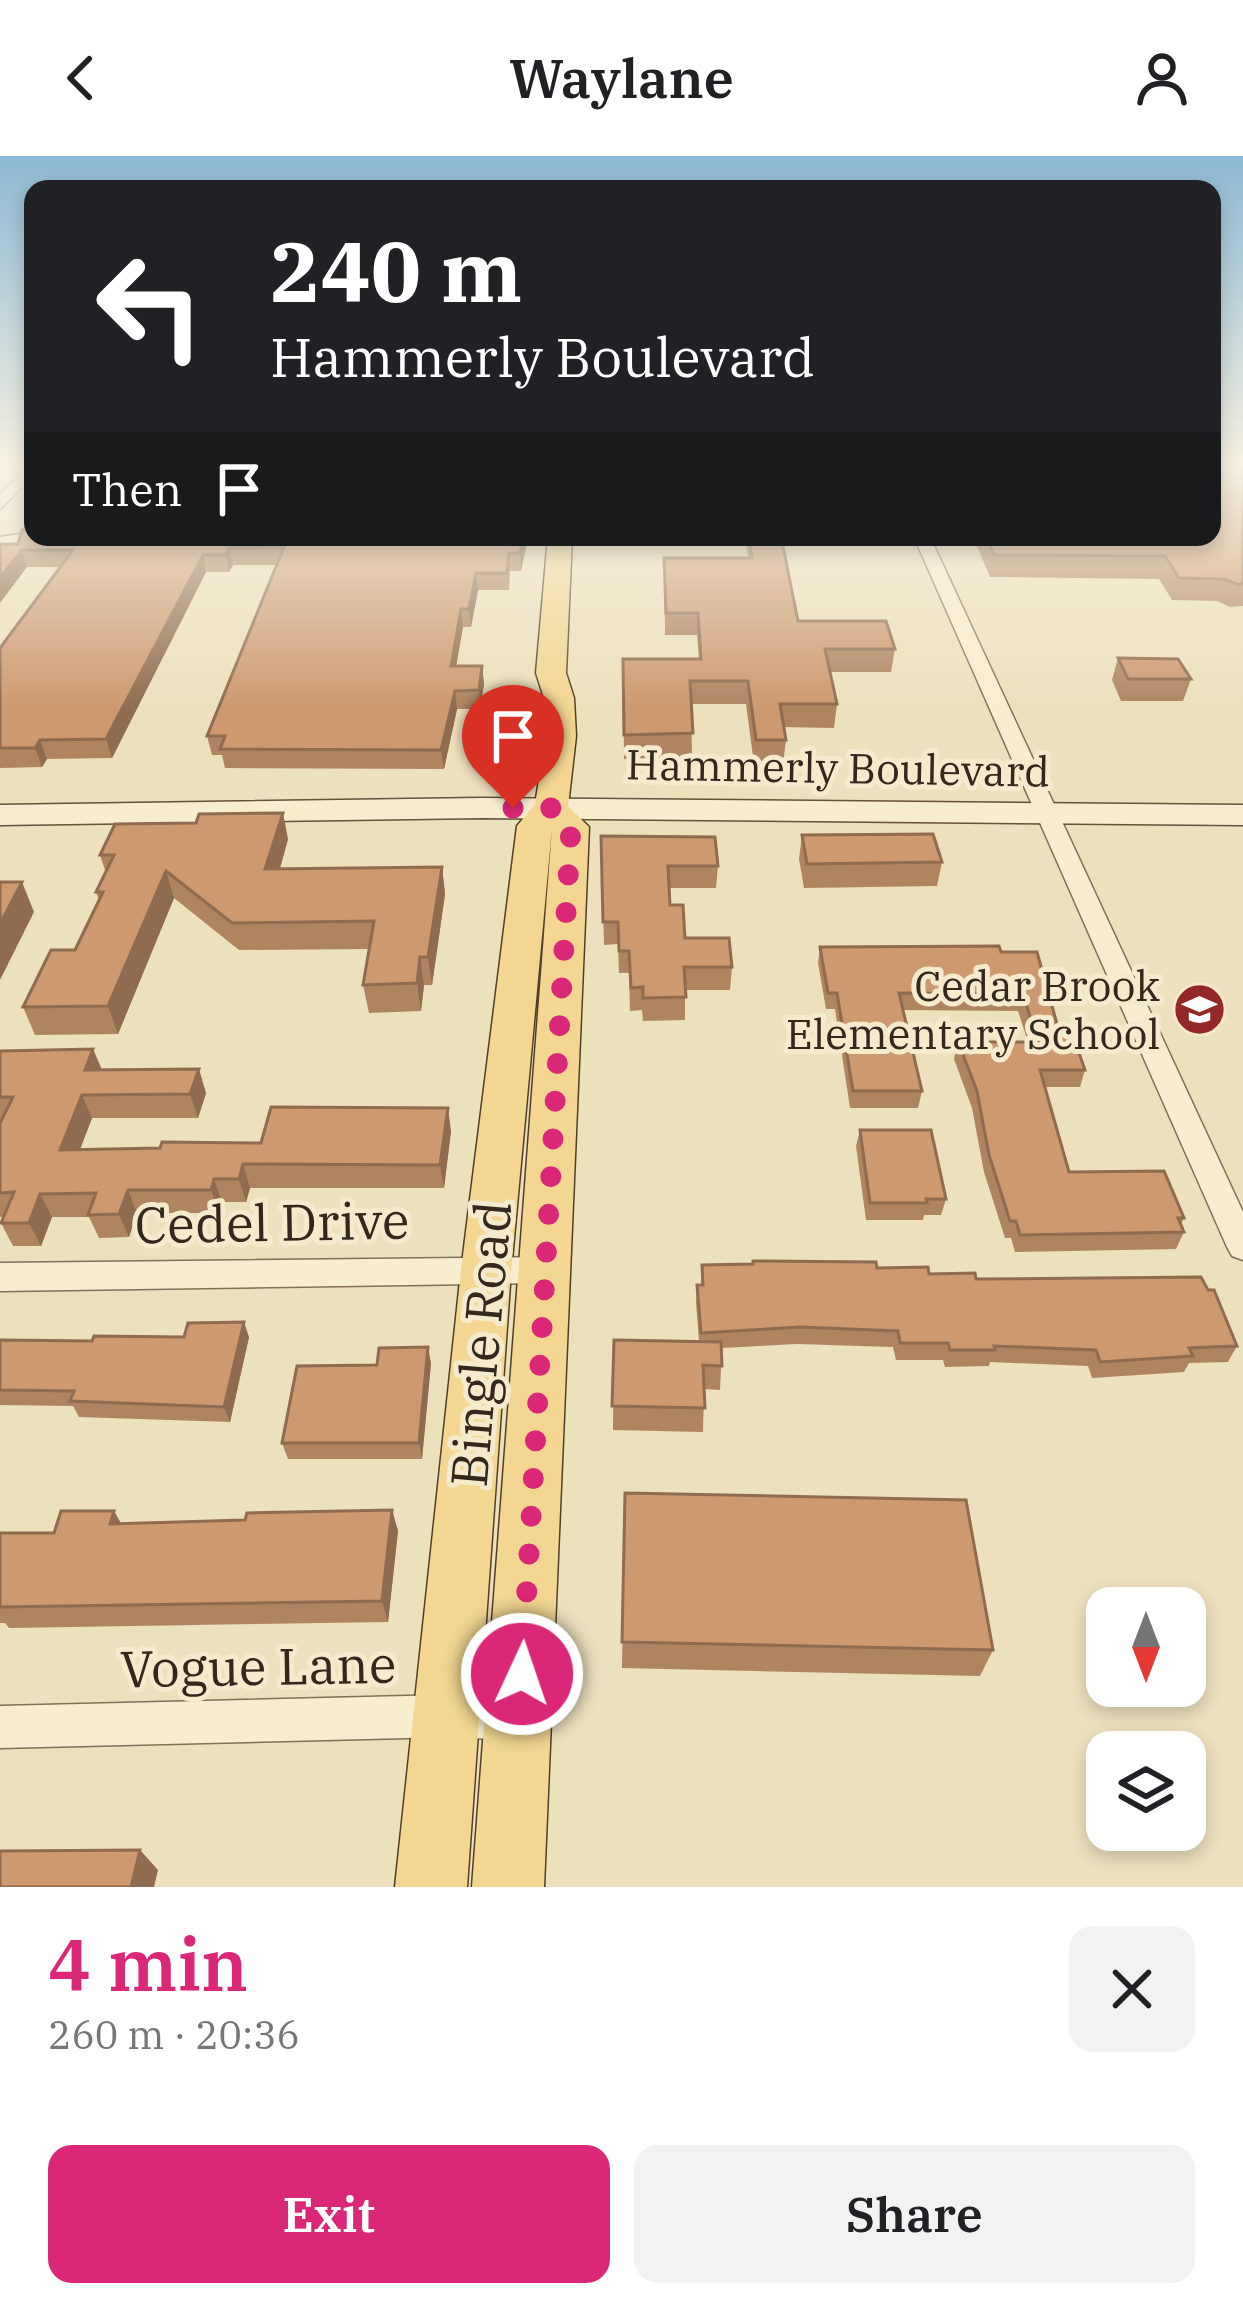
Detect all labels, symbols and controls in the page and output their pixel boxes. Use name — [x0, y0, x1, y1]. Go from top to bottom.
text: Waylane — [509, 43, 734, 113]
icon: back — [48, 45, 114, 111]
icon: person — [1129, 45, 1195, 111]
text: 240 m — [270, 216, 522, 325]
icon: left — [72, 228, 228, 384]
text: Hammerly Boulevard — [270, 322, 815, 392]
icon: arrive — [206, 456, 272, 522]
text: Then — [72, 460, 182, 518]
pin — [462, 685, 564, 808]
icon: arrive — [480, 703, 546, 769]
street label: Hammerly Boulevard — [626, 736, 1050, 799]
place label: Cedar Brook Elementary School — [786, 958, 1160, 1061]
school or university icon: Cedar Brook Elementary School — [1171, 982, 1227, 1038]
street label: Cedel Drive — [134, 1187, 410, 1257]
street label: Bingle Road — [435, 1198, 525, 1490]
north arrow — [1086, 1587, 1206, 1707]
map controls — [1086, 1587, 1206, 1851]
position arrow — [459, 1611, 585, 1737]
street label: Vogue Lane — [119, 1631, 397, 1701]
button: layers — [1086, 1731, 1206, 1851]
text: 4 min — [48, 1917, 248, 2011]
button: close — [1069, 1926, 1195, 2052]
text: 260 m · 20:36 — [48, 2009, 300, 2060]
button: Exit — [48, 2145, 610, 2283]
button: Share — [634, 2145, 1195, 2283]

